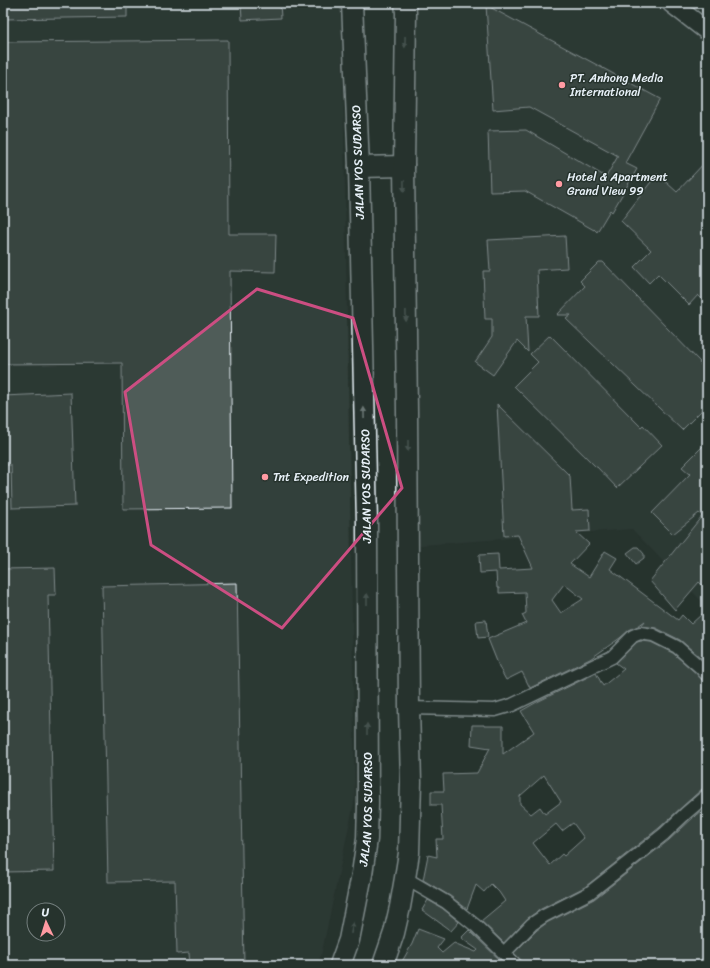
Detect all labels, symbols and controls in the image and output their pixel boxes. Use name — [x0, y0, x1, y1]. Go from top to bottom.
one-way arrow — [402, 36, 409, 48]
place label: PT. Anhong Media International — [569, 67, 663, 103]
marker: PT. Anhong Media International — [557, 80, 567, 90]
street label: JALAN YOS SUDARSO — [345, 104, 371, 220]
place label: Hotel & Apartment Grand View 99 — [567, 166, 668, 202]
marker: Hotel & Apartment Grand View 99 — [554, 179, 564, 189]
one-way arrow — [401, 180, 407, 193]
one-way arrow — [403, 310, 409, 323]
one-way arrow — [361, 407, 368, 419]
street label: JALAN YOS SUDARSO — [354, 428, 378, 544]
one-way arrow — [405, 440, 411, 453]
place label: Tnt Expedition — [273, 466, 350, 488]
marker: Tnt Expedition — [260, 472, 270, 482]
one-way arrow — [363, 593, 370, 605]
one-way arrow — [364, 722, 370, 735]
street label: JALAN YOS SUDARSO — [352, 752, 379, 869]
north arrow — [26, 902, 66, 942]
text: U — [41, 903, 50, 922]
one-way arrow — [349, 922, 355, 934]

